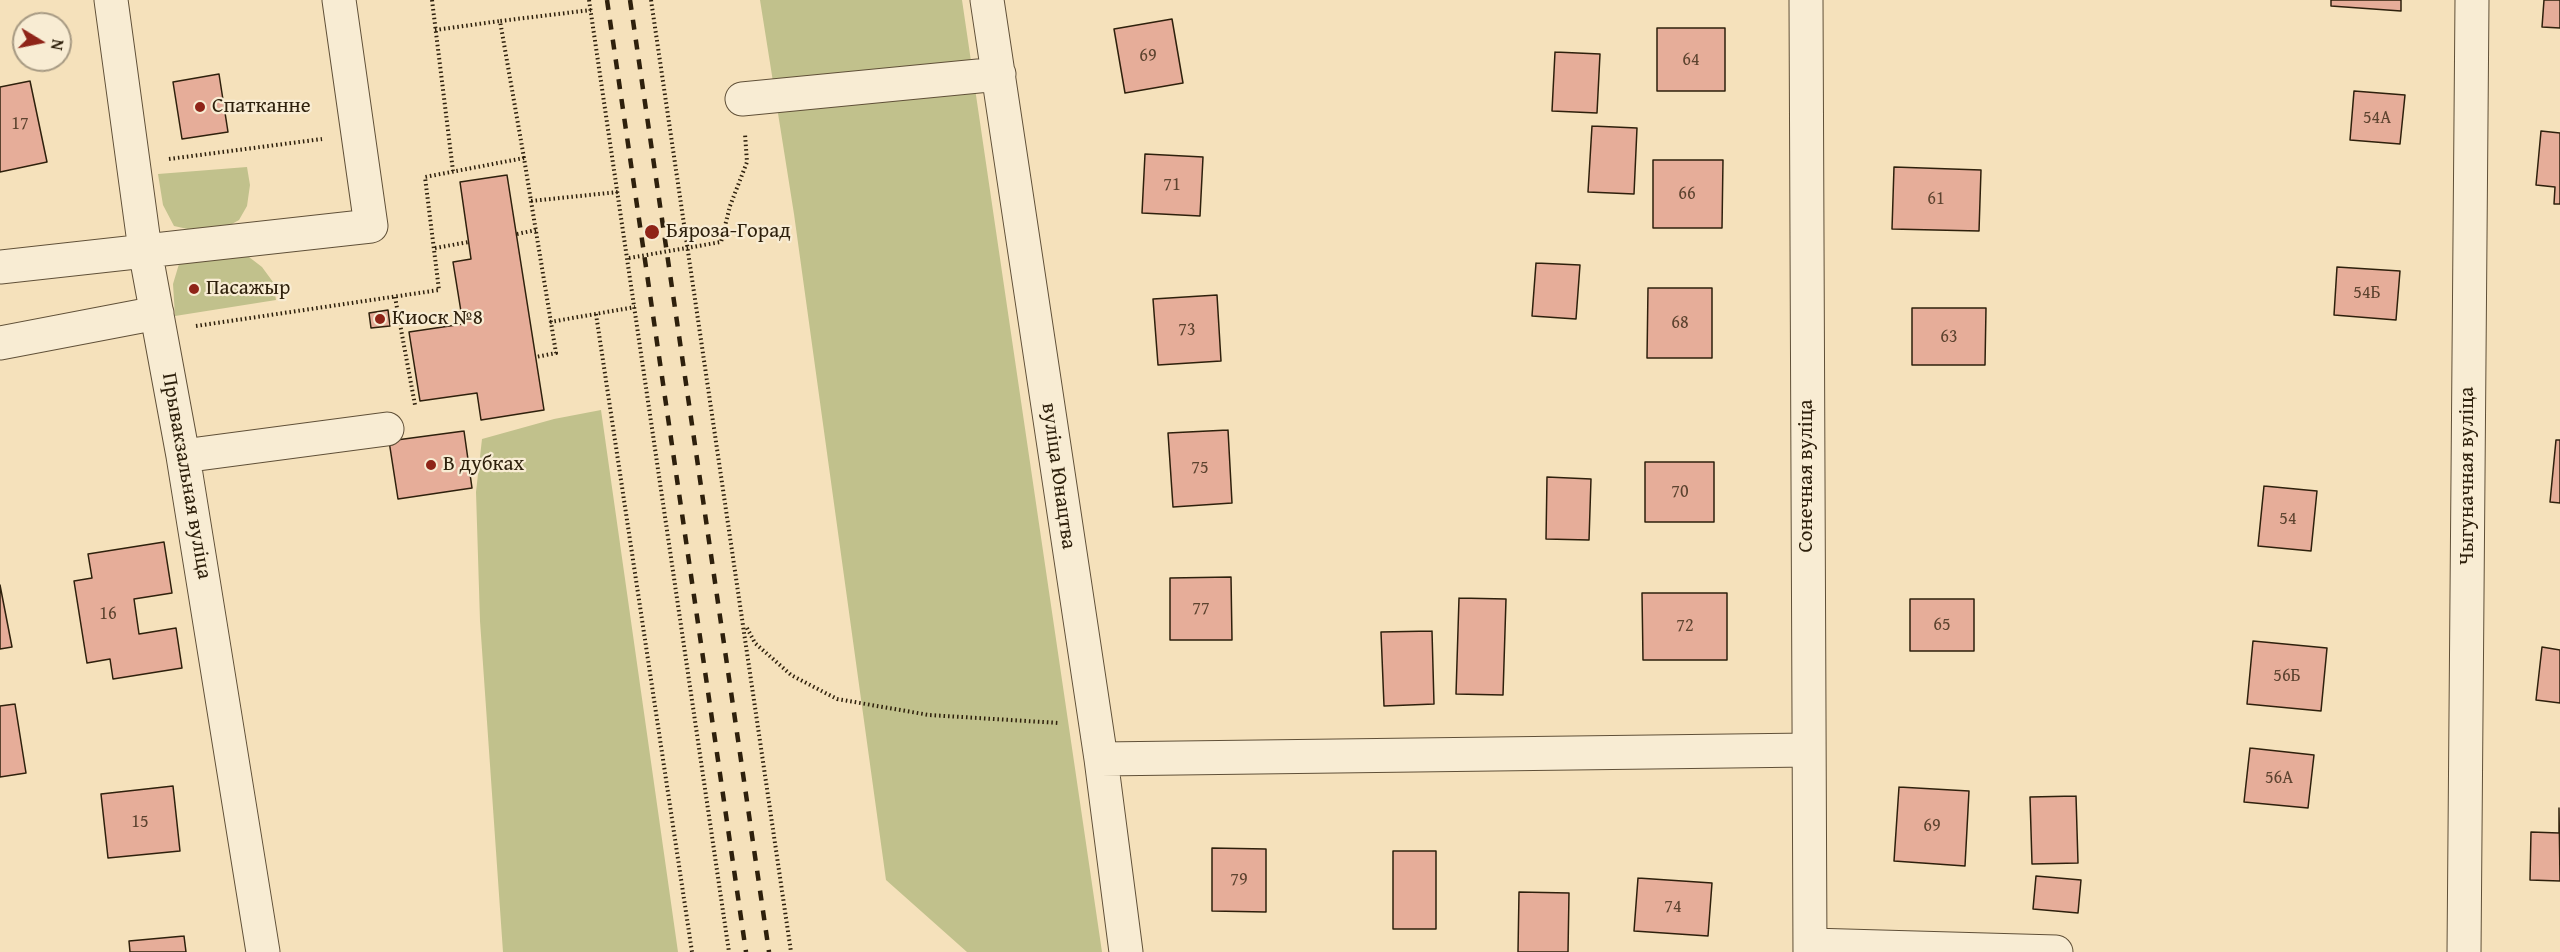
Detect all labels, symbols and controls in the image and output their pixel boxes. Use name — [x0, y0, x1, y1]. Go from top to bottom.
north arrow — [12, 12, 72, 72]
text: N — [45, 37, 71, 52]
house number: 69 — [1139, 45, 1157, 67]
house number: 64 — [1682, 49, 1700, 71]
place label: Спатканне — [212, 94, 311, 120]
marker: Спатканне — [193, 100, 207, 114]
house number: 54А — [2363, 107, 2391, 129]
house number: 17 — [11, 113, 29, 135]
house number: 71 — [1163, 174, 1181, 196]
house number: 66 — [1678, 183, 1696, 205]
house number: 61 — [1927, 188, 1945, 210]
place label: Бяроза-Горад — [666, 219, 791, 245]
marker: Бяроза-Горад — [643, 223, 661, 241]
place label: Пасажыр — [206, 276, 290, 302]
marker: Пасажыр — [187, 282, 201, 296]
house number: 54Б — [2353, 282, 2381, 304]
place label: Киоск №8 — [392, 306, 483, 332]
marker: Киоск №8 — [373, 312, 387, 326]
house number: 68 — [1671, 312, 1689, 334]
house number: 73 — [1178, 319, 1196, 341]
house number: 63 — [1940, 326, 1958, 348]
street label: Прывакзальная вуліца — [155, 371, 217, 581]
street label: Чыгуначная вуліца — [2455, 387, 2481, 565]
street label: Сонечная вуліца — [1794, 399, 1820, 553]
street label: вуліца Юнацтва — [1035, 401, 1081, 551]
place label: В дубках — [443, 452, 524, 478]
house number: 75 — [1191, 457, 1209, 479]
marker: В дубках — [424, 458, 438, 472]
house number: 70 — [1671, 481, 1689, 503]
house number: 54 — [2279, 508, 2297, 530]
house number: 77 — [1192, 598, 1210, 620]
house number: 16 — [99, 603, 117, 625]
house number: 65 — [1933, 614, 1951, 636]
house number: 72 — [1676, 615, 1694, 637]
house number: 56Б — [2273, 665, 2301, 687]
house number: 56А — [2265, 767, 2293, 789]
house number: 15 — [131, 811, 149, 833]
house number: 69 — [1923, 815, 1941, 837]
house number: 79 — [1230, 869, 1248, 891]
house number: 74 — [1664, 896, 1682, 918]

